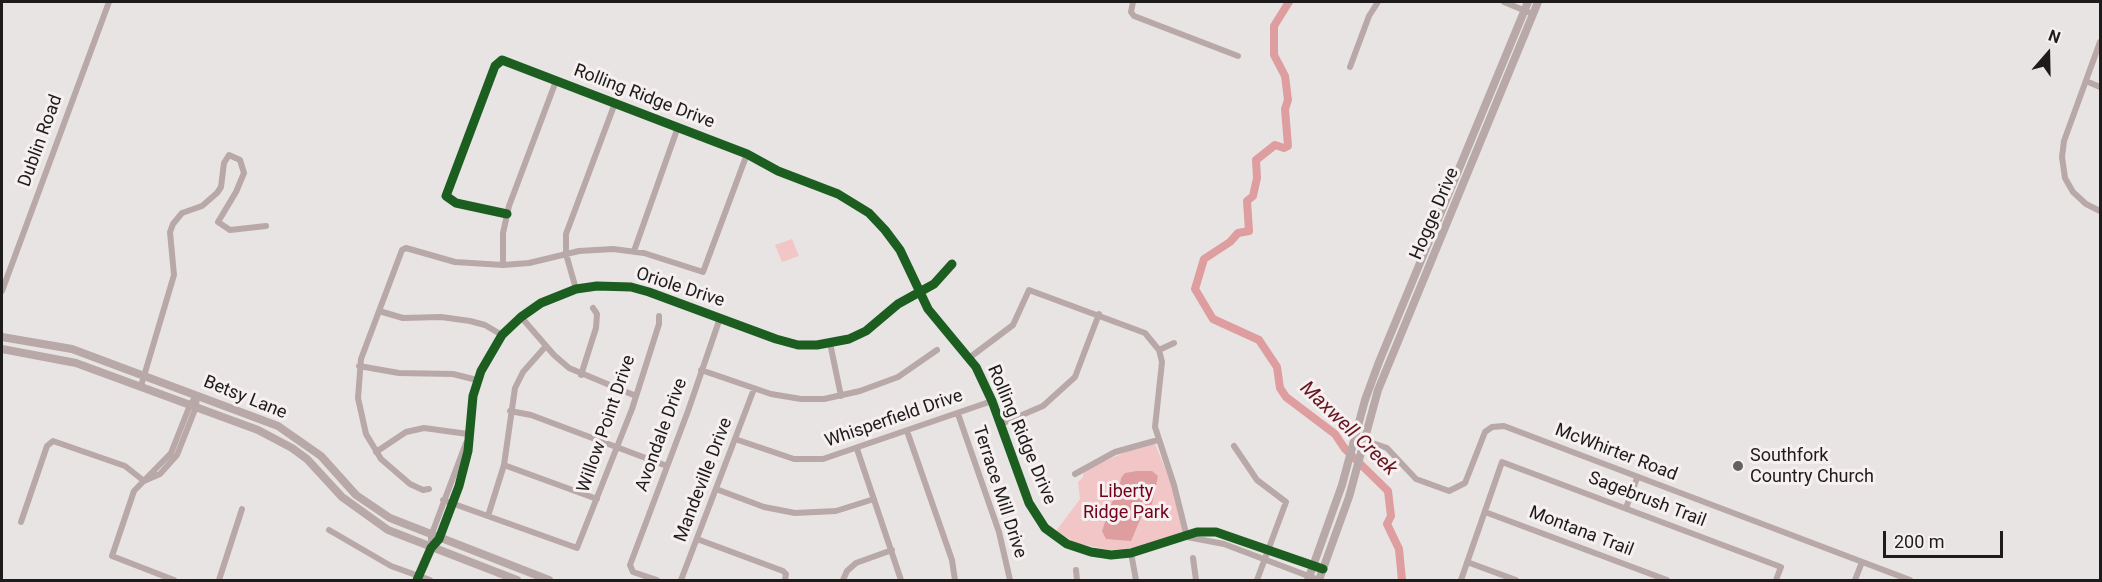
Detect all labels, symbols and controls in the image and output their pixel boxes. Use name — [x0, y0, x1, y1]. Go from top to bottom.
north arrow — [2018, 24, 2078, 84]
text: N — [2046, 26, 2063, 47]
street label: Rolling Ridge Drive — [570, 60, 718, 134]
street label: Dublin Road — [14, 92, 68, 190]
street label: Hogge Drive — [1406, 165, 1464, 263]
street label: Oriole Drive — [633, 264, 727, 312]
street label: Willow Point Drive — [573, 352, 641, 496]
street label: Rolling Ridge Drive — [982, 362, 1060, 508]
street label: Betsy Lane — [200, 372, 290, 424]
street label: Avondale Drive — [632, 375, 692, 495]
water label: Maxwell Creek — [1294, 377, 1402, 481]
street label: Whisperfield Drive — [822, 385, 966, 453]
street label: Mandeville Drive — [670, 415, 738, 545]
street label: McWhirter Road — [1552, 420, 1680, 486]
street label: Terrace Mill Drive — [967, 423, 1031, 561]
place label: Southfork Country Church — [1750, 445, 1874, 488]
marker: Southfork Country Church — [1731, 459, 1745, 473]
street label: Sagebrush Trail — [1585, 468, 1709, 532]
park label: Liberty Ridge Park — [1083, 481, 1169, 524]
street label: Montana Trail — [1526, 502, 1636, 562]
scale bar — [1886, 519, 2006, 557]
text: 200 m — [1894, 531, 1945, 552]

